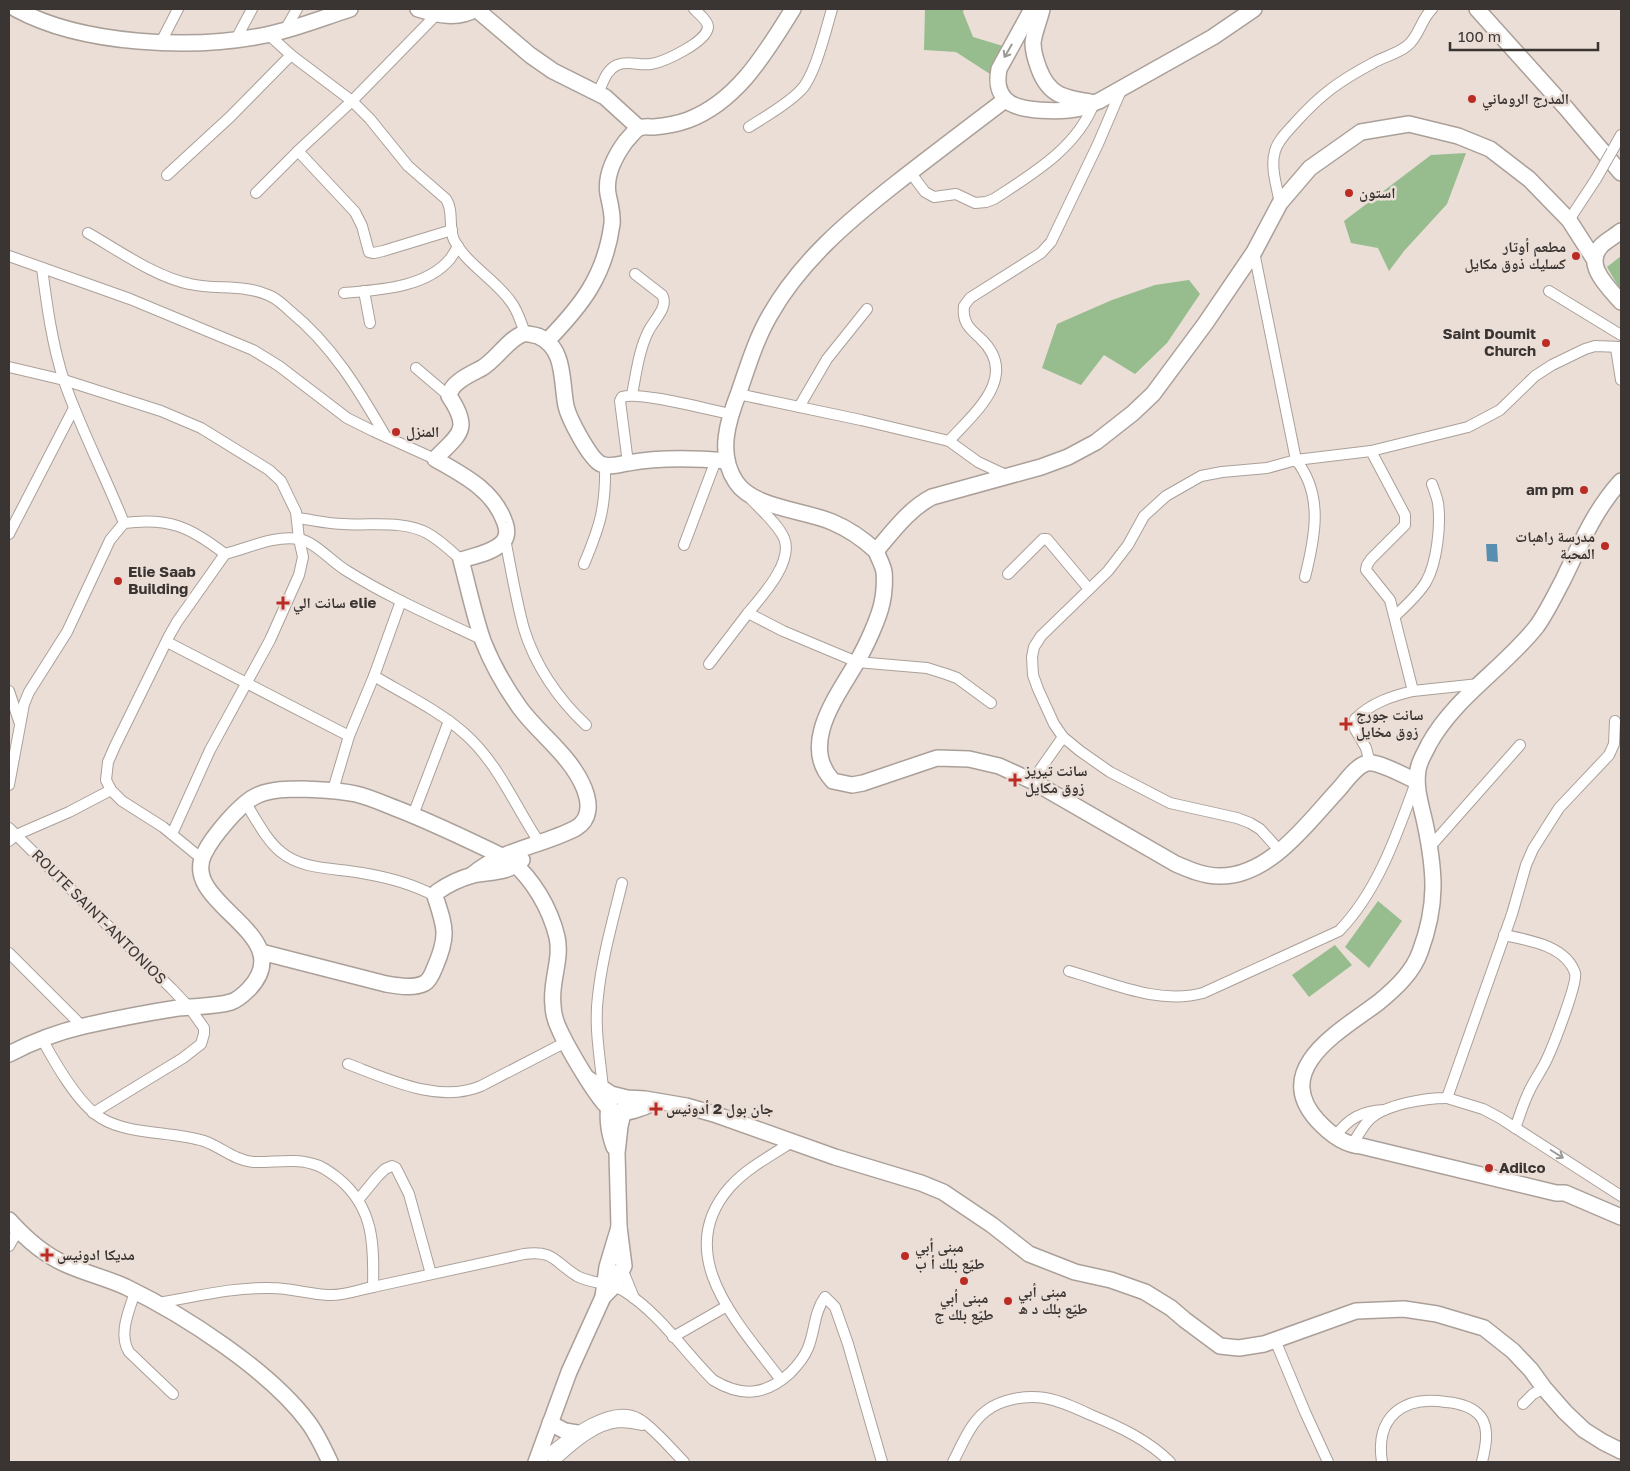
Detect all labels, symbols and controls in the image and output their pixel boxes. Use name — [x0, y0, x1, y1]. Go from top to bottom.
scale bar — [1450, 20, 1598, 52]
text: 100 m — [1458, 27, 1501, 45]
one-way arrow — [1003, 44, 1013, 59]
place label: المدرج الروماني — [1482, 89, 1569, 111]
marker: المدرج الروماني — [1466, 93, 1478, 105]
place label: استون — [1359, 183, 1396, 202]
marker: استون — [1343, 187, 1355, 199]
place label: مطعم أوتار كسليك ذوق مكايل — [1465, 237, 1566, 273]
marker: مطعم أوتار كسليك ذوق مكايل — [1570, 250, 1582, 262]
place label: Saint Doumit Church — [1442, 324, 1536, 359]
marker: Saint Doumit Church — [1540, 337, 1552, 349]
place label: المنزل — [406, 422, 439, 441]
marker: المنزل — [390, 426, 402, 438]
place label: am pm — [1526, 480, 1574, 498]
marker: am pm — [1578, 484, 1590, 496]
place label: مدرسة راهبات المحبة — [1515, 527, 1595, 563]
marker: مدرسة راهبات المحبة — [1599, 540, 1611, 552]
place label: Elie Saab Building — [128, 562, 196, 597]
marker: Elie Saab Building — [112, 575, 124, 587]
place label: سانت الي elie — [293, 593, 377, 615]
marker: سانت الي elie — [277, 597, 289, 609]
place label: سانت جورج زوق مخايل — [1356, 705, 1424, 741]
marker: سانت جورج زوق مخايل — [1340, 718, 1352, 730]
place label: سانت تيريز زوق مكايل — [1024, 761, 1088, 797]
marker: سانت تيريز زوق مكايل — [1009, 774, 1021, 786]
street label: ROUTE SAINT-ANTONIOS — [29, 845, 171, 987]
place label: جان بول 2 أدونيس — [666, 1099, 774, 1118]
marker: جان بول 2 أدونيس — [650, 1103, 662, 1115]
one-way arrow — [1549, 1149, 1563, 1159]
place label: Adilco — [1499, 1158, 1545, 1176]
marker: Adilco — [1483, 1162, 1495, 1174]
place label: مبنى أبي طيّع بلك أ ب — [915, 1237, 985, 1274]
place label: مديكا ادونيس — [57, 1245, 135, 1264]
marker: مديكا ادونيس — [41, 1249, 53, 1261]
marker: مبنى أبي طيّع بلك أ ب — [899, 1250, 911, 1262]
marker: مبنى أبي طيّع بلك ج — [958, 1275, 970, 1287]
place label: مبنى أبي طيّع بلك د ه — [1018, 1282, 1088, 1319]
place label: مبنى أبي طيّع بلك ج — [934, 1288, 994, 1325]
marker: مبنى أبي طيّع بلك د ه — [1002, 1295, 1014, 1307]

